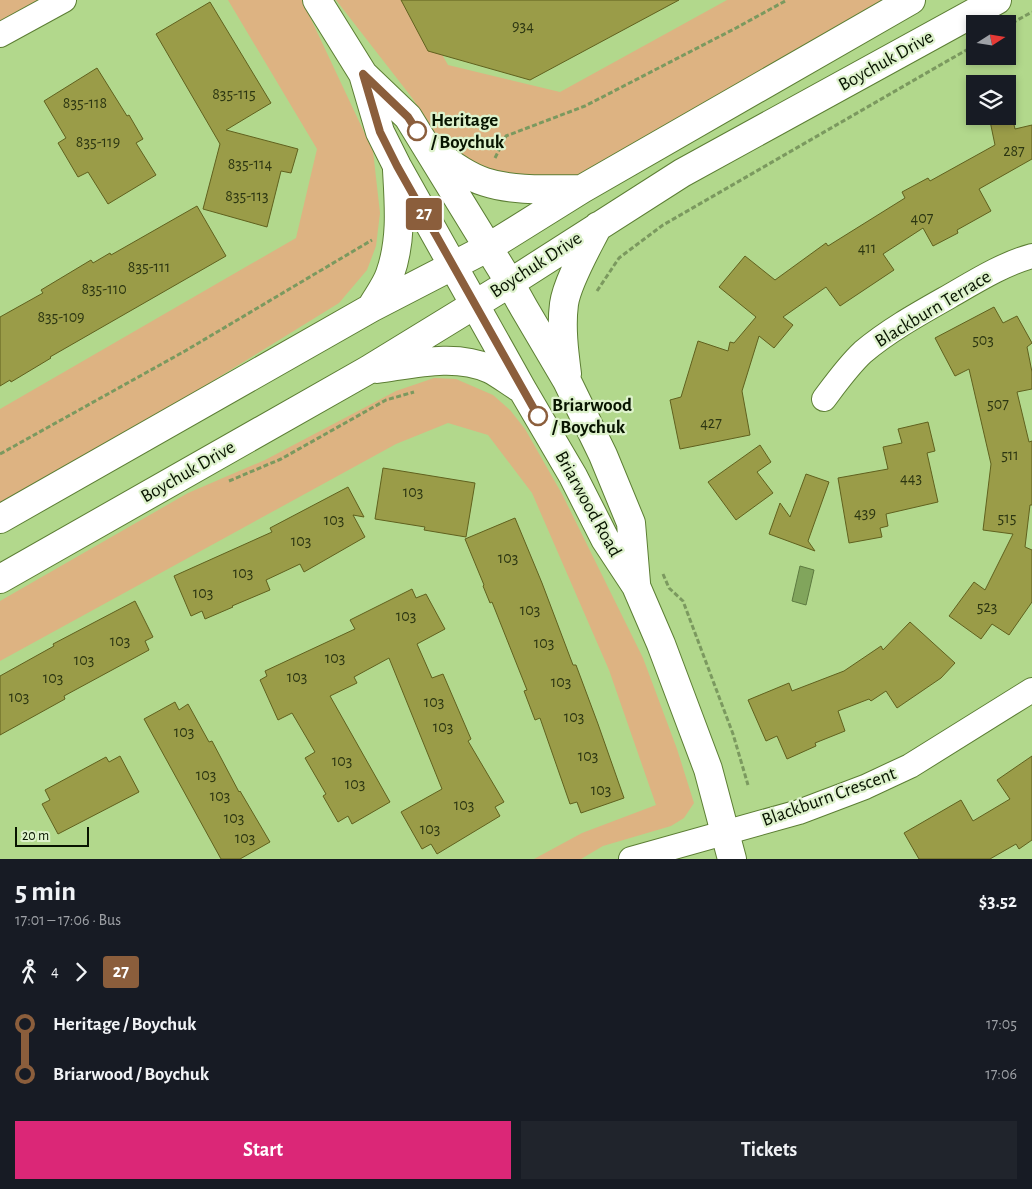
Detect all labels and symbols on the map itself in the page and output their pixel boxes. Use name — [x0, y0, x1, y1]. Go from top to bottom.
north arrow — [966, 15, 1016, 65]
house number: 934 — [512, 18, 534, 34]
street label: Boychuk Drive — [835, 27, 937, 95]
house number: 835-115 — [212, 86, 256, 102]
house number: 835-118 — [63, 95, 107, 111]
place label: Heritage / Boychuk — [430, 111, 505, 152]
marker: Heritage / Boychuk — [407, 121, 427, 141]
house number: 835-119 — [76, 134, 120, 150]
house number: 287 — [1003, 143, 1025, 159]
house number: 835-114 — [228, 156, 273, 172]
house number: 835-113 — [225, 188, 269, 204]
line badge: 27 — [402, 198, 446, 230]
house number: 407 — [911, 210, 934, 226]
street label: Boychuk Drive — [487, 228, 585, 302]
house number: 411 — [858, 240, 876, 256]
house number: 835-111 — [128, 259, 170, 275]
street label: Blackburn Terrace — [872, 267, 994, 351]
house number: 835-110 — [81, 281, 127, 297]
house number: 835-109 — [37, 309, 85, 325]
house number: 503 — [972, 332, 994, 348]
place label: Briarwood / Boychuk — [551, 396, 632, 437]
house number: 507 — [987, 396, 1009, 412]
marker: Briarwood / Boychuk — [528, 406, 548, 426]
house number: 427 — [700, 415, 722, 431]
street label: Boychuk Drive — [138, 437, 238, 507]
house number: 511 — [1001, 447, 1019, 463]
street label: Briarwood Road — [551, 448, 625, 560]
house number: 443 — [900, 470, 922, 486]
house number: 103 — [403, 484, 423, 500]
house number: 439 — [854, 505, 876, 521]
house number: 515 — [998, 510, 1016, 526]
house number: 103 — [324, 512, 344, 528]
house number: 103 — [291, 533, 311, 549]
house number: 103 — [498, 550, 518, 566]
house number: 103 — [233, 565, 253, 581]
house number: 103 — [193, 585, 213, 601]
house number: 523 — [977, 599, 997, 615]
house number: 103 — [520, 602, 540, 618]
house number: 103 — [396, 608, 416, 624]
house number: 103 — [110, 633, 130, 649]
house number: 103 — [534, 635, 554, 651]
house number: 103 — [325, 650, 345, 666]
house number: 103 — [74, 652, 94, 668]
house number: 103 — [287, 669, 307, 685]
house number: 103 — [43, 670, 63, 686]
house number: 103 — [551, 674, 571, 690]
house number: 103 — [9, 689, 29, 705]
house number: 103 — [424, 694, 444, 710]
house number: 103 — [564, 709, 584, 725]
house number: 103 — [433, 719, 453, 735]
house number: 103 — [174, 724, 194, 740]
house number: 103 — [578, 748, 598, 764]
house number: 103 — [332, 753, 352, 769]
street label: Blackburn Crescent — [759, 764, 899, 830]
house number: 103 — [196, 767, 216, 783]
house number: 103 — [345, 776, 365, 792]
house number: 103 — [591, 782, 611, 798]
house number: 103 — [210, 788, 230, 804]
house number: 103 — [454, 797, 474, 813]
house number: 103 — [224, 810, 244, 826]
house number: 103 — [420, 821, 440, 837]
scale bar — [15, 824, 89, 847]
house number: 103 — [235, 830, 255, 846]

